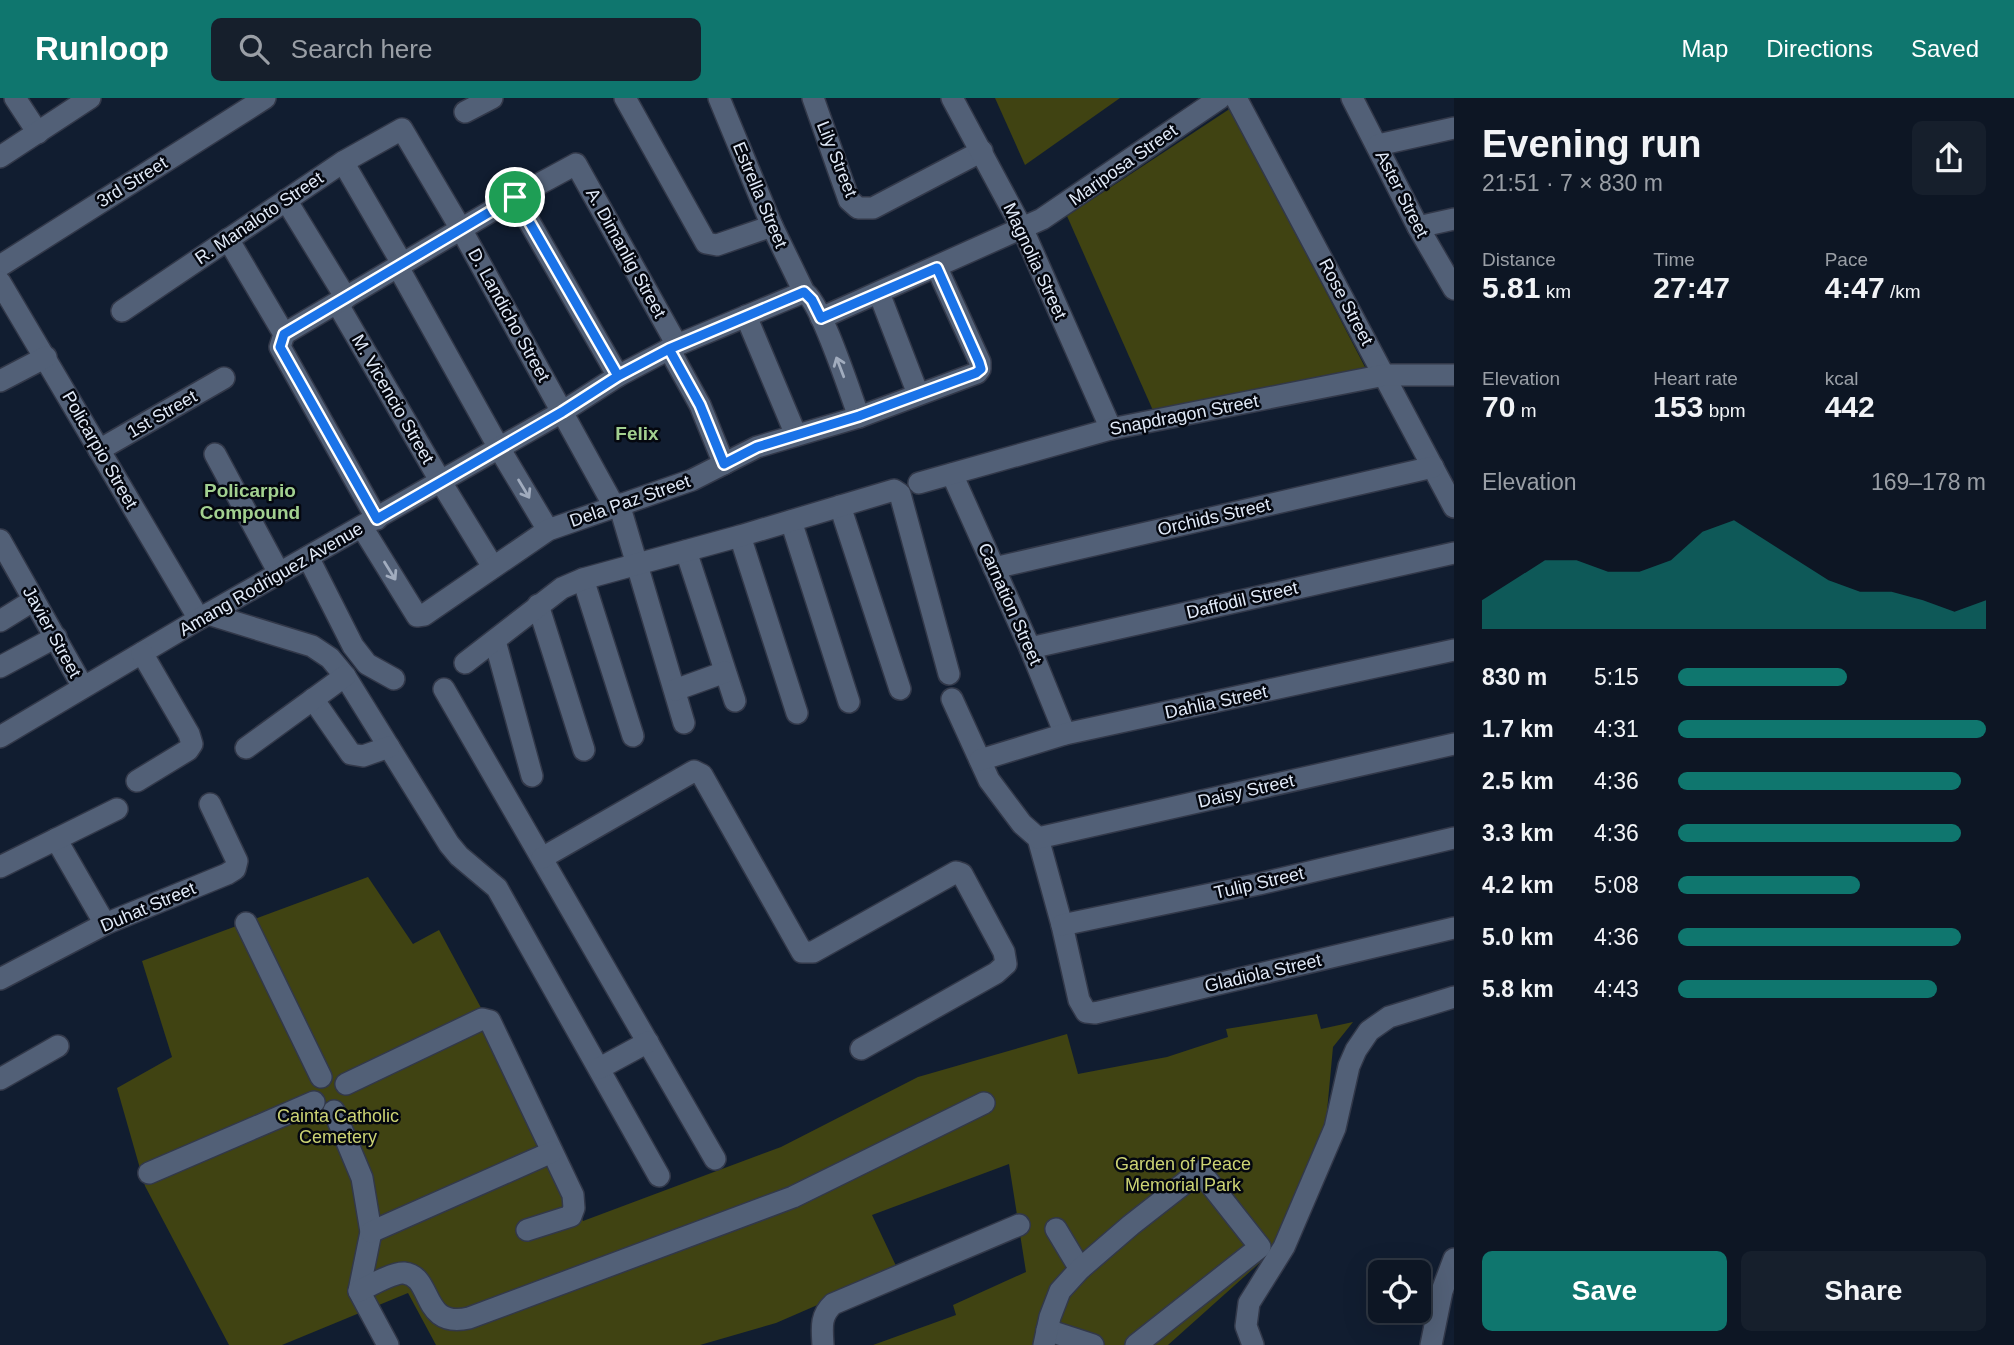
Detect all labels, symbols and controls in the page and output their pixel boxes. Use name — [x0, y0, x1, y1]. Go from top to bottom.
search box — [211, 18, 701, 81]
text: Runloop — [35, 30, 169, 67]
icon: search — [235, 30, 273, 68]
text: Search here — [291, 34, 432, 64]
text: Map — [1682, 35, 1728, 62]
text: Directions — [1766, 35, 1873, 62]
text: Saved — [1911, 35, 1979, 62]
street label: Lily Street — [813, 118, 861, 200]
street label: Mariposa Street — [1065, 120, 1181, 210]
button: share — [1912, 121, 1986, 195]
text: Evening run — [1482, 123, 1702, 165]
street label: Estrella Street — [729, 139, 791, 251]
street label: Aster Street — [1372, 147, 1432, 241]
street label: 3rd Street — [93, 153, 171, 211]
pin — [485, 167, 545, 227]
street label: R. Manaloto Street — [191, 168, 327, 268]
text: 21:51 · 7 × 830 m — [1482, 170, 1663, 196]
icon: arrive — [496, 178, 534, 216]
street label: A. Dimanlig Street — [582, 185, 670, 321]
street label: Magnolia Street — [999, 200, 1071, 322]
street label: D. Landicho Street — [464, 245, 554, 385]
text: Distance — [1482, 249, 1556, 270]
text: Time — [1653, 249, 1695, 270]
text: Pace — [1825, 249, 1868, 270]
street label: Rose Street — [1315, 255, 1377, 349]
text: 5.81 — [1482, 271, 1540, 304]
text: 27:47 — [1653, 271, 1730, 304]
text: 4:47 — [1825, 271, 1885, 304]
text: km — [1540, 281, 1571, 302]
text: /km — [1885, 281, 1921, 302]
street label: M. Vicencio Street — [348, 331, 438, 467]
one-way arrow — [833, 357, 845, 379]
text: Elevation — [1482, 368, 1560, 389]
text: Heart rate — [1653, 368, 1738, 389]
text: kcal — [1825, 368, 1858, 389]
street label: 1st Street — [124, 386, 200, 442]
street label: Policarpio Street — [58, 388, 142, 512]
text: 70 — [1482, 390, 1515, 423]
text: 153 — [1653, 390, 1703, 423]
text: 442 — [1825, 390, 1875, 423]
street label: Snapdragon Street — [1108, 391, 1260, 439]
text: m — [1515, 400, 1536, 421]
text: bpm — [1703, 400, 1746, 421]
district label: Felix — [615, 423, 659, 444]
text: Elevation — [1482, 469, 1577, 495]
text: 169–178 m — [1871, 469, 1986, 495]
street label: Dela Paz Street — [567, 471, 693, 531]
one-way arrow — [517, 479, 531, 499]
district label: Policarpio Compound — [200, 480, 300, 523]
street label: Orchids Street — [1156, 494, 1272, 540]
street label: Amang Rodriguez Avenue — [176, 518, 366, 640]
street label: Carnation Street — [974, 540, 1046, 668]
one-way arrow — [383, 561, 397, 581]
street label: Daffodil Street — [1184, 577, 1300, 623]
street label: Javier Street — [19, 583, 85, 681]
text: 830 m — [1482, 664, 1547, 690]
text: 5:15 — [1594, 664, 1639, 690]
street label: Dahlia Street — [1163, 681, 1269, 723]
text: 1.7 km — [1482, 716, 1554, 742]
text: 4:31 — [1594, 716, 1639, 742]
text: 2.5 km — [1482, 768, 1554, 794]
text: 4:36 — [1594, 768, 1639, 794]
street label: Daisy Street — [1196, 770, 1296, 812]
text: 3.3 km — [1482, 820, 1554, 846]
text: 4:36 — [1594, 820, 1639, 846]
street label: Tulip Street — [1212, 863, 1306, 903]
text: 4.2 km — [1482, 872, 1554, 898]
text: 5:08 — [1594, 872, 1639, 898]
street label: Duhat Street — [98, 878, 198, 936]
text: 5.0 km — [1482, 924, 1554, 950]
text: 4:36 — [1594, 924, 1639, 950]
street label: Gladiola Street — [1203, 950, 1323, 996]
text: 5.8 km — [1482, 976, 1554, 1002]
text: 4:43 — [1594, 976, 1639, 1002]
park label: Cainta Catholic Cemetery — [277, 1106, 399, 1147]
park label: Garden of Peace Memorial Park — [1115, 1154, 1251, 1195]
button: Save — [1482, 1251, 1727, 1331]
button: Share — [1741, 1251, 1986, 1331]
map controls — [1368, 1260, 1431, 1323]
button: locate — [1368, 1260, 1431, 1323]

